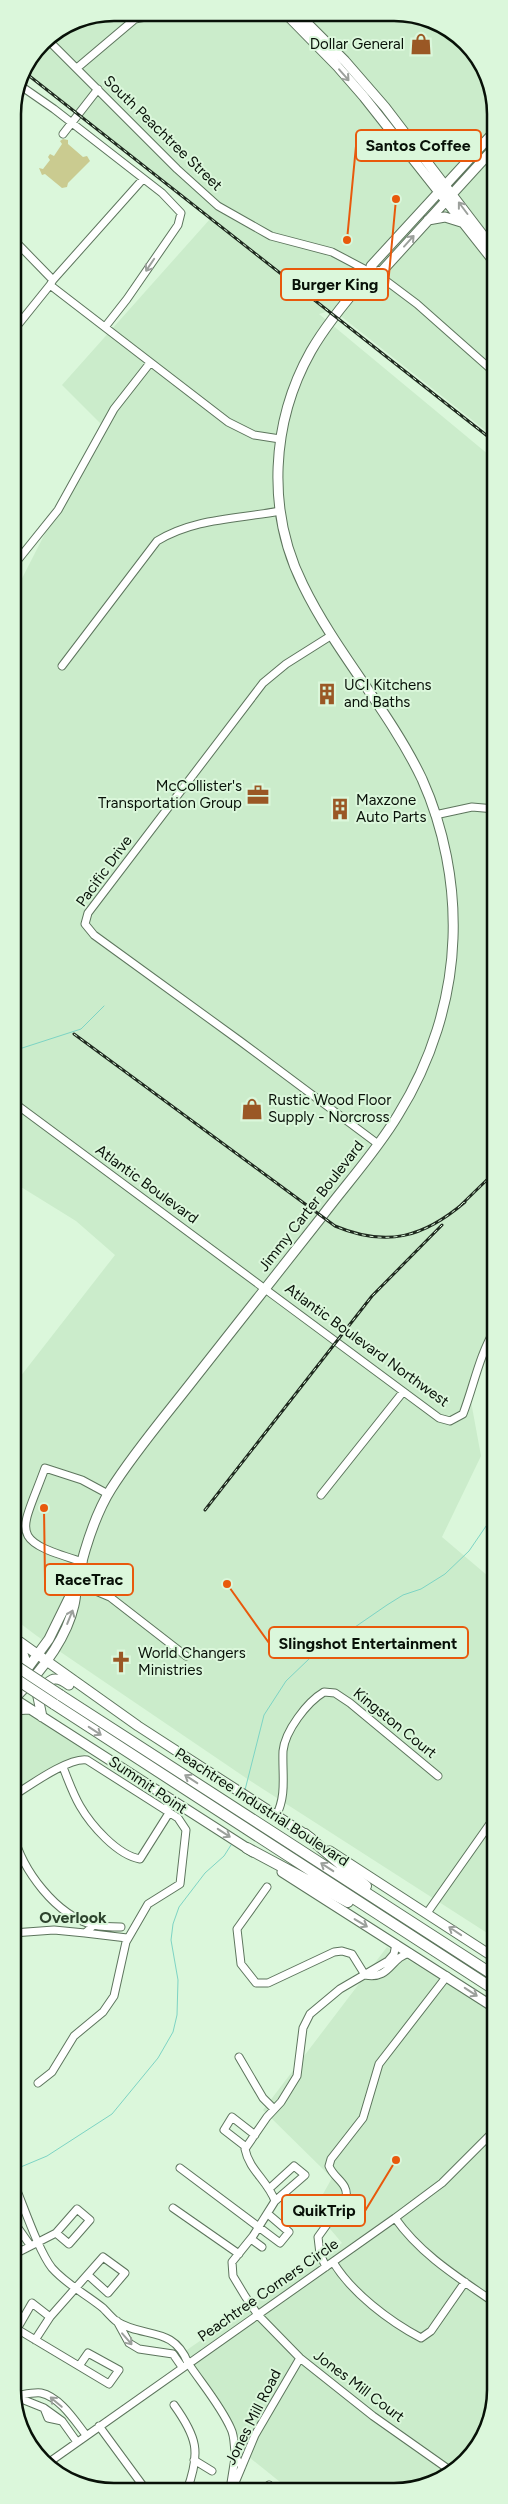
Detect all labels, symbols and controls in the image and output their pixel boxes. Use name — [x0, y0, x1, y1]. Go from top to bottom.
shop icon: Dollar General — [408, 31, 434, 57]
place label: Dollar General — [310, 35, 404, 53]
one-way arrow — [339, 68, 350, 81]
street label: South Peachtree Street — [100, 72, 226, 194]
callout: Santos Coffee — [356, 130, 481, 161]
text: Santos Coffee — [365, 136, 471, 155]
one-way arrow — [458, 202, 469, 215]
one-way arrow — [403, 234, 415, 247]
one-way arrow — [145, 257, 155, 271]
callout: Burger King — [281, 269, 388, 300]
text: Burger King — [292, 275, 378, 294]
place label: UCI Kitchens and Baths — [344, 676, 432, 711]
building icon: UCI Kitchens and Baths — [314, 681, 340, 707]
place label: McCollister's Transportation Group — [98, 777, 242, 812]
office icon: McCollister's Transportation Group — [245, 782, 271, 808]
place label: Maxzone Auto Parts — [356, 791, 426, 826]
building icon: Maxzone Auto Parts — [327, 796, 353, 822]
street label: Pacific Drive — [72, 832, 136, 910]
place label: Rustic Wood Floor Supply - Norcross — [268, 1091, 391, 1126]
shop icon: Rustic Wood Floor Supply - Norcross — [239, 1096, 265, 1122]
street label: Jimmy Carter Boulevard — [254, 1137, 368, 1275]
street label: Atlantic Boulevard — [92, 1141, 202, 1227]
street label: Atlantic Boulevard Northwest — [282, 1279, 453, 1411]
callout: RaceTrac — [45, 1564, 133, 1595]
text: RaceTrac — [55, 1570, 124, 1589]
one-way arrow — [66, 1610, 75, 1625]
callout: Slingshot Entertainment — [269, 1627, 468, 1658]
text: Slingshot Entertainment — [279, 1634, 457, 1653]
place label: World Changers Ministries — [138, 1644, 246, 1679]
church icon: World Changers Ministries — [108, 1649, 134, 1675]
street label: Kingston Court — [350, 1684, 440, 1762]
one-way arrow — [88, 1726, 102, 1736]
street label: Peachtree Industrial Boulevard — [172, 1744, 352, 1870]
street label: Summit Point — [105, 1752, 191, 1818]
one-way arrow — [184, 1774, 198, 1784]
one-way arrow — [217, 1828, 231, 1838]
one-way arrow — [320, 1862, 334, 1873]
district label: Overlook — [39, 1908, 107, 1927]
one-way arrow — [354, 1919, 368, 1929]
one-way arrow — [448, 1926, 462, 1936]
one-way arrow — [464, 1987, 478, 1997]
callout: QuikTrip — [282, 2195, 365, 2226]
text: QuikTrip — [292, 2201, 356, 2220]
street label: Peachtree Corners Circle — [194, 2235, 342, 2345]
one-way arrow — [121, 2332, 132, 2345]
street label: Jones Mill Court — [310, 2346, 408, 2426]
street label: Jones Mill Road — [221, 2366, 285, 2468]
one-way arrow — [49, 2396, 62, 2408]

